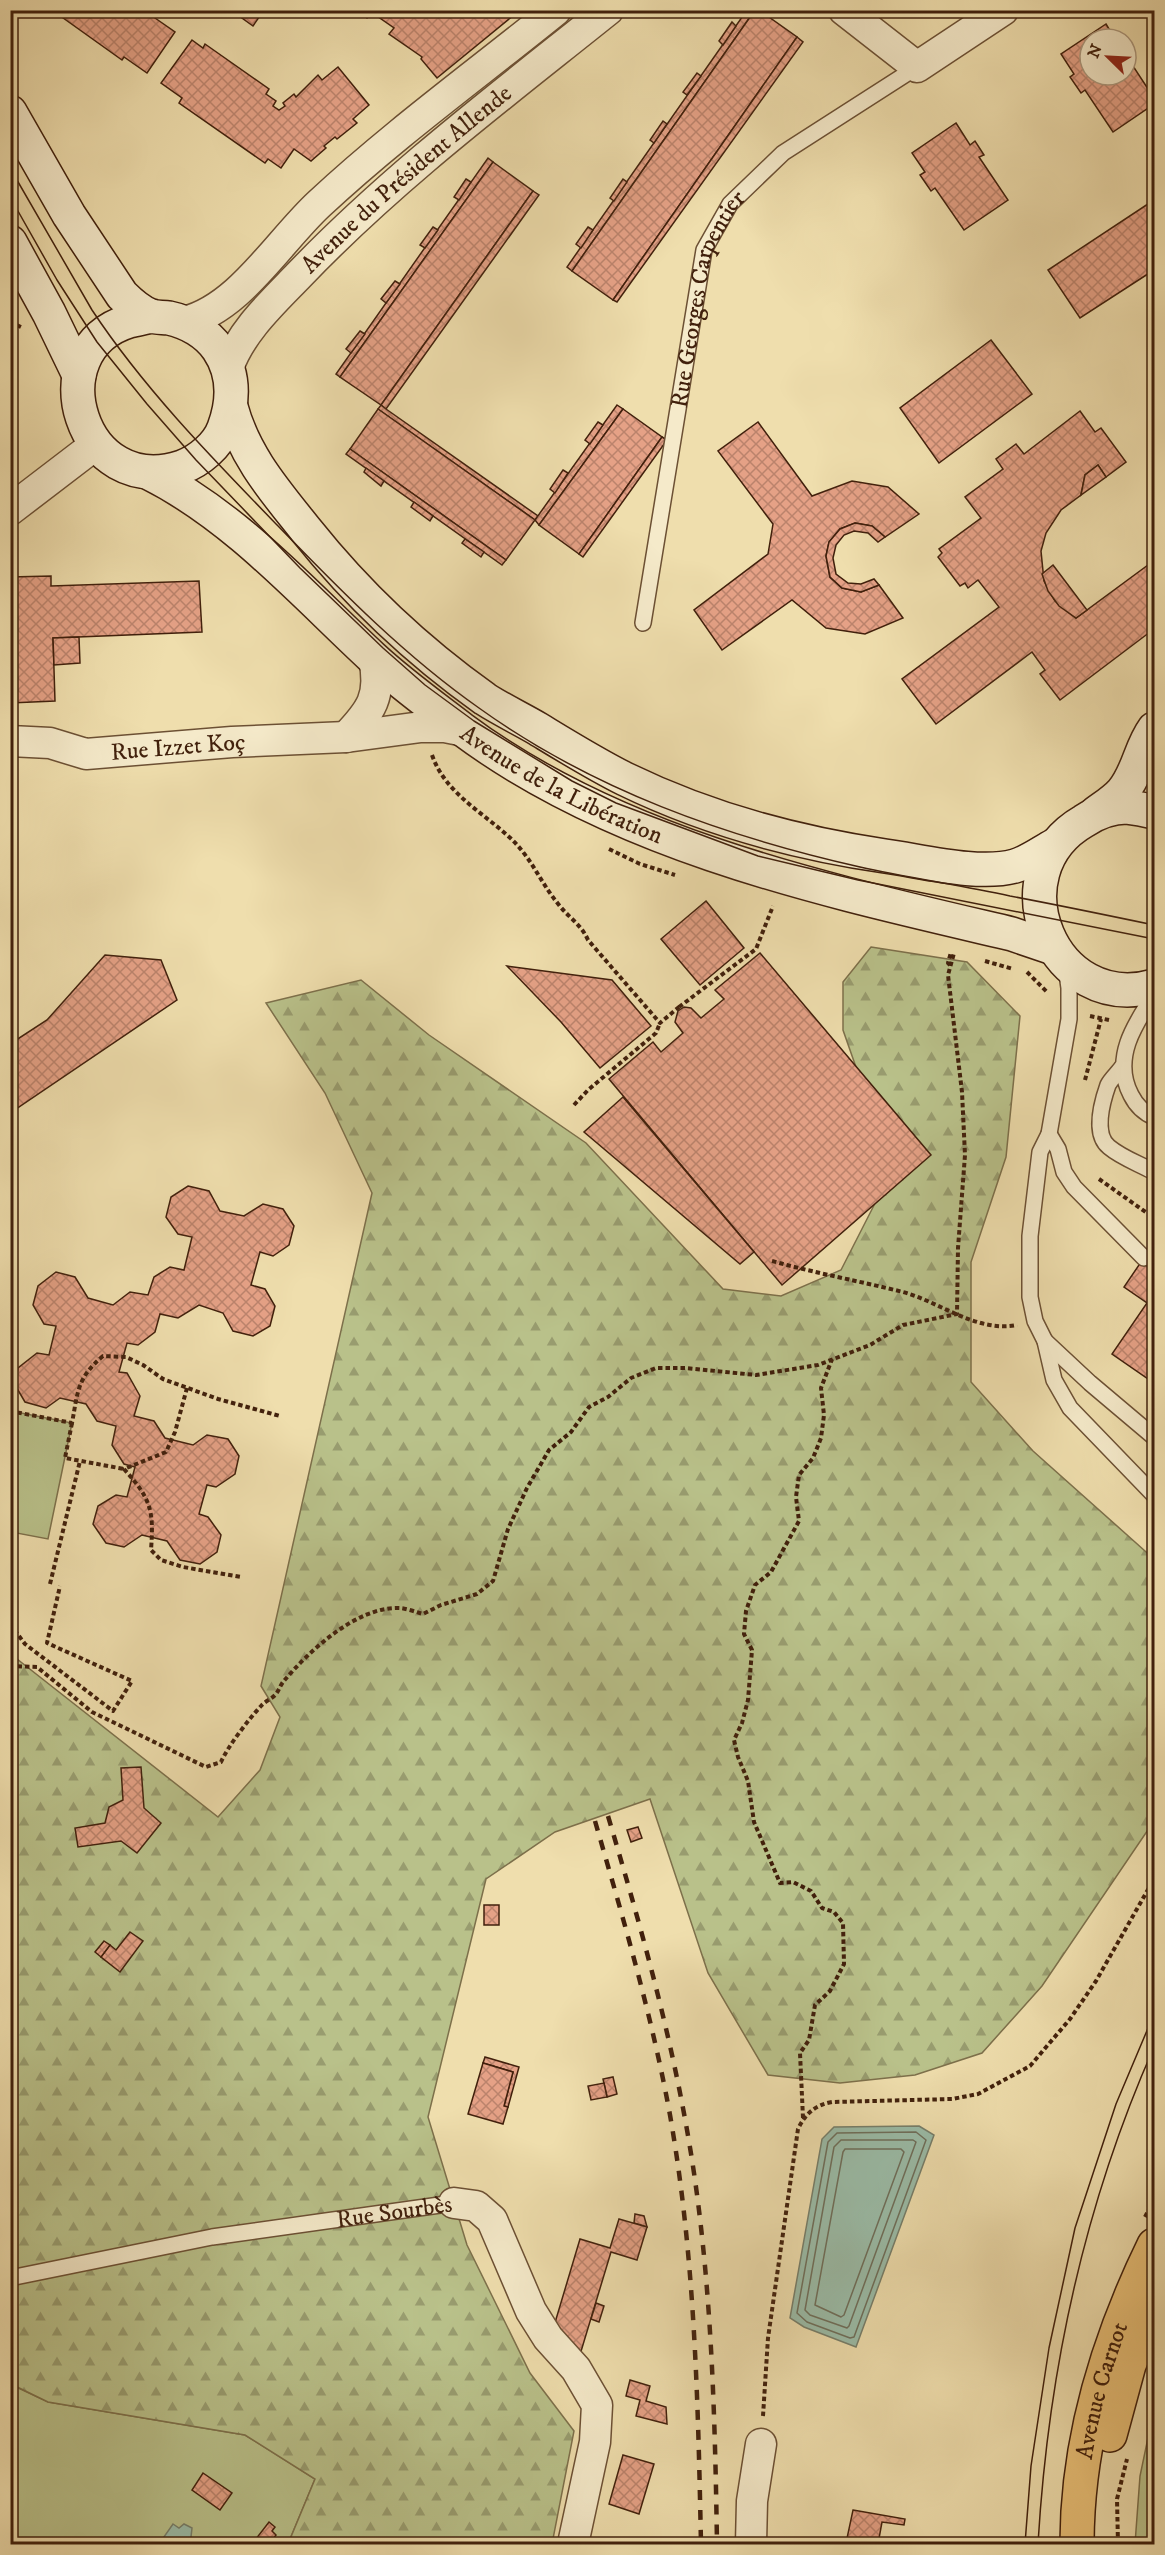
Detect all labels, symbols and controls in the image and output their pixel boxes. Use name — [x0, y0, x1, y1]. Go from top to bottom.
north arrow — [1078, 27, 1138, 87]
text: N — [1083, 41, 1107, 61]
street label: Avenue du Président Allende — [295, 79, 518, 280]
street label: Rue Georges Carpentier — [664, 184, 752, 410]
street label: Avenue de la Libération — [454, 719, 667, 851]
street label: Rue Izzet Koç — [110, 727, 246, 768]
street label: Rue Sourbès — [334, 2189, 454, 2235]
street label: Avenue Carnot — [1070, 2318, 1135, 2462]

